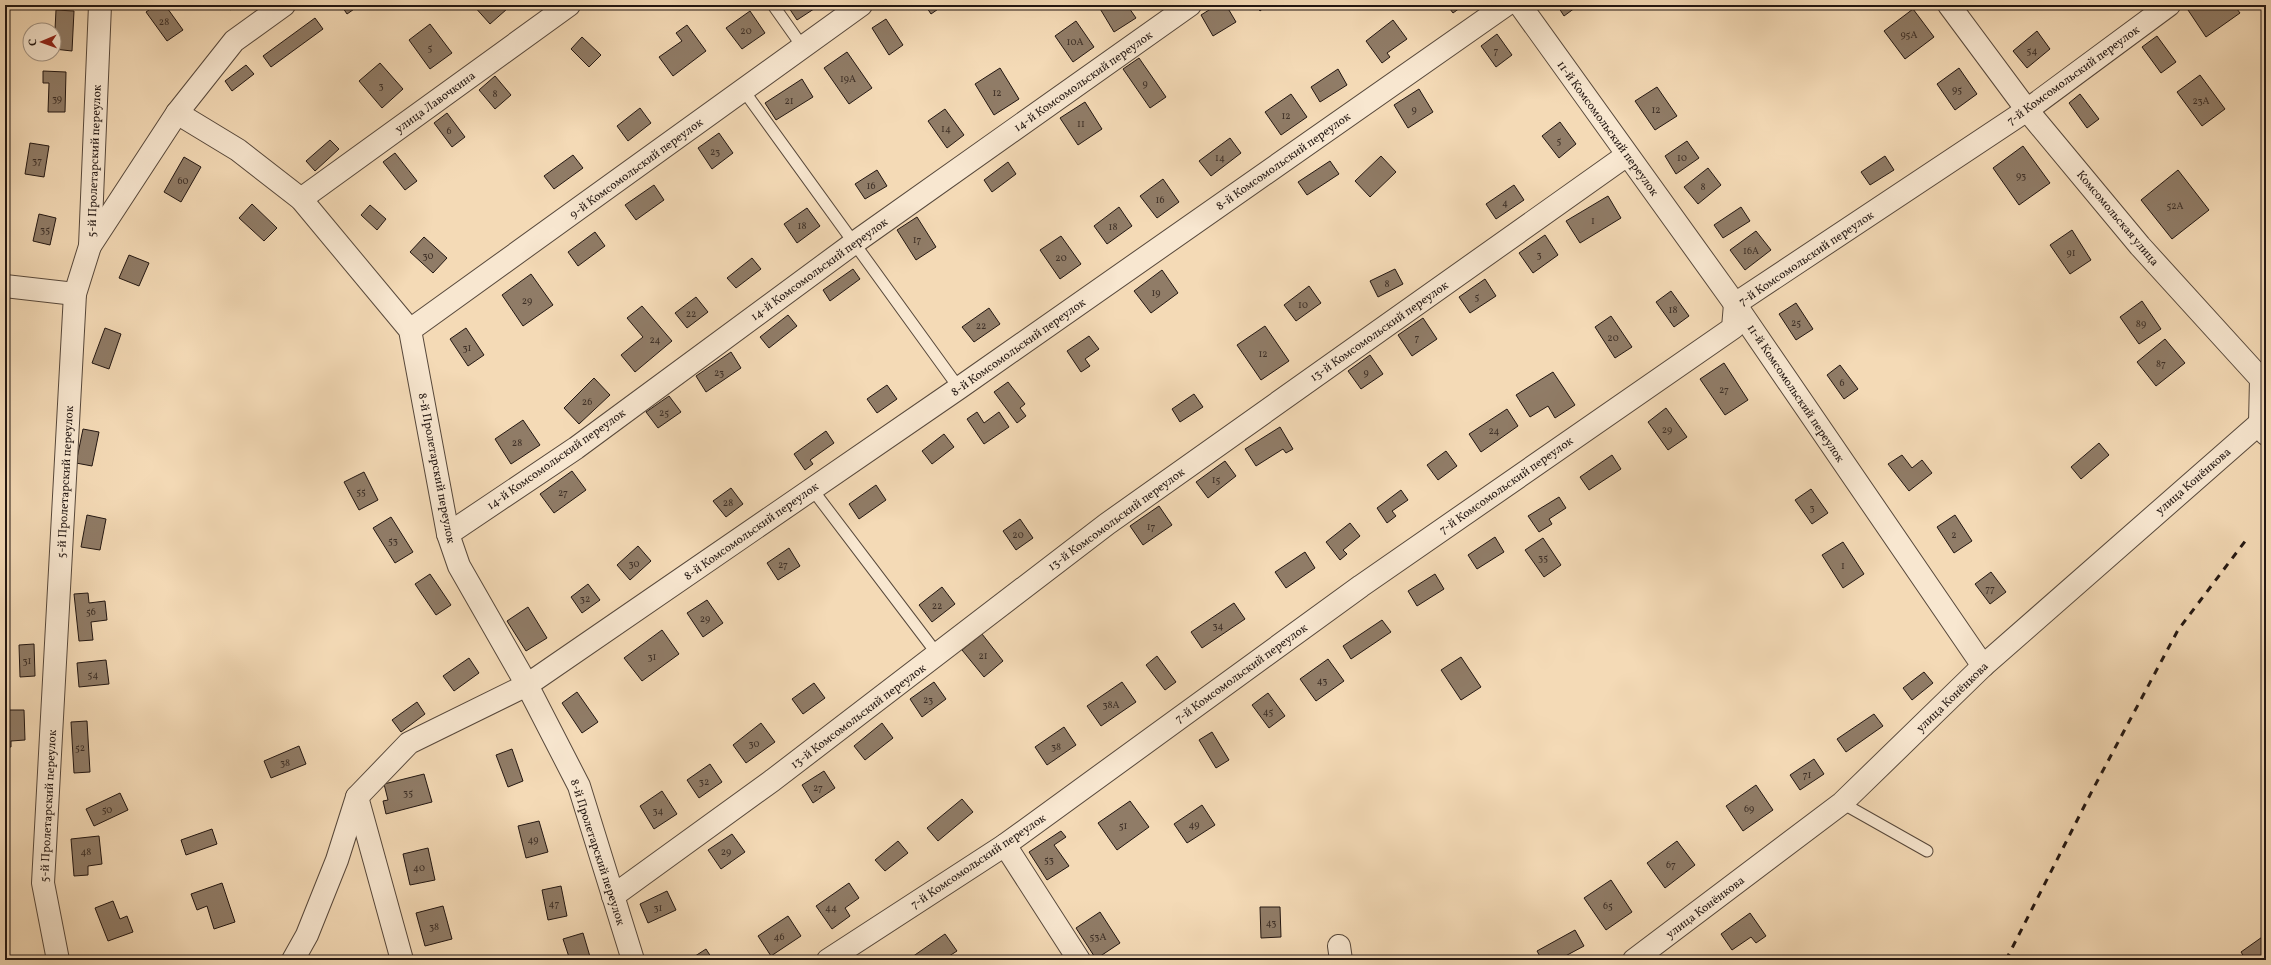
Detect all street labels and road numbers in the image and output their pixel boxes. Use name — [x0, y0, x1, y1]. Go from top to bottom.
street label: 7-й Комсомольский переулок — [2004, 22, 2144, 129]
street label: 14-й Комсомольский переулок — [1011, 27, 1157, 136]
street label: 11-й Комсомольский переулок — [1553, 58, 1662, 200]
street label: улица Лавочкина — [392, 68, 479, 137]
street label: 5-й Пролетарский переулок — [84, 84, 106, 238]
street label: 8-й Комсомольский переулок — [1213, 109, 1355, 214]
street label: 9-й Комсомольский переулок — [567, 115, 707, 223]
street label: Комсомольская улица — [2073, 168, 2162, 270]
street label: 7-й Комсомольский переулок — [1736, 207, 1878, 310]
street label: 14-й Комсомольский переулок — [748, 214, 892, 325]
street label: 13-й Комсомольский переулок — [1307, 277, 1452, 386]
street label: 8-й Комсомольский переулок — [948, 295, 1090, 400]
street label: 11-й Комсомольский переулок — [1743, 321, 1848, 466]
street label: 8-й Пролетарский переулок — [414, 392, 459, 545]
street label: 5-й Пролетарский переулок — [54, 405, 78, 559]
street label: 14-й Комсомольский переулок — [484, 405, 630, 514]
street label: 7-й Комсомольский переулок — [1436, 433, 1577, 538]
street label: улица Конёнкова — [2153, 445, 2235, 519]
street label: 13-й Комсомольский переулок — [1045, 464, 1189, 575]
street label: 8-й Комсомольский переулок — [681, 479, 823, 584]
street label: 7-й Комсомольский переулок — [1172, 620, 1312, 727]
street label: улица Конёнкова — [1913, 659, 1992, 736]
street label: 13-й Комсомольский переулок — [788, 660, 930, 773]
street label: 5-й Пролетарский переулок — [37, 729, 61, 883]
street label: 8-й Пролетарский переулок — [566, 777, 628, 928]
street label: 7-й Комсомольский переулок — [908, 810, 1050, 913]
street label: улица Конёнкова — [1663, 873, 1748, 943]

